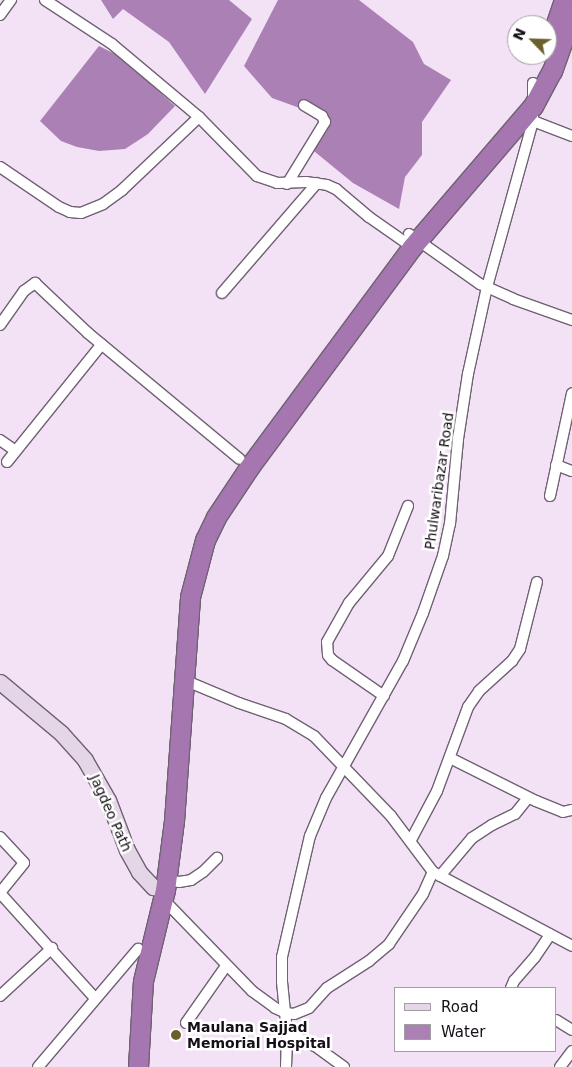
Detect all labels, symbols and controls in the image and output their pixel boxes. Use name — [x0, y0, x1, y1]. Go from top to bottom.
north arrow — [507, 15, 557, 65]
text: N — [510, 26, 529, 43]
street label: Phulwaribazar Road — [421, 411, 457, 551]
street label: Jagdeo Path — [86, 772, 136, 854]
legend — [394, 987, 557, 1052]
text: Road — [441, 998, 479, 1016]
place label: Maulana Sajjad Memorial Hospital — [187, 1019, 331, 1052]
text: Water — [441, 1023, 485, 1041]
marker: Maulana Sajjad Memorial Hospital — [169, 1028, 183, 1042]

